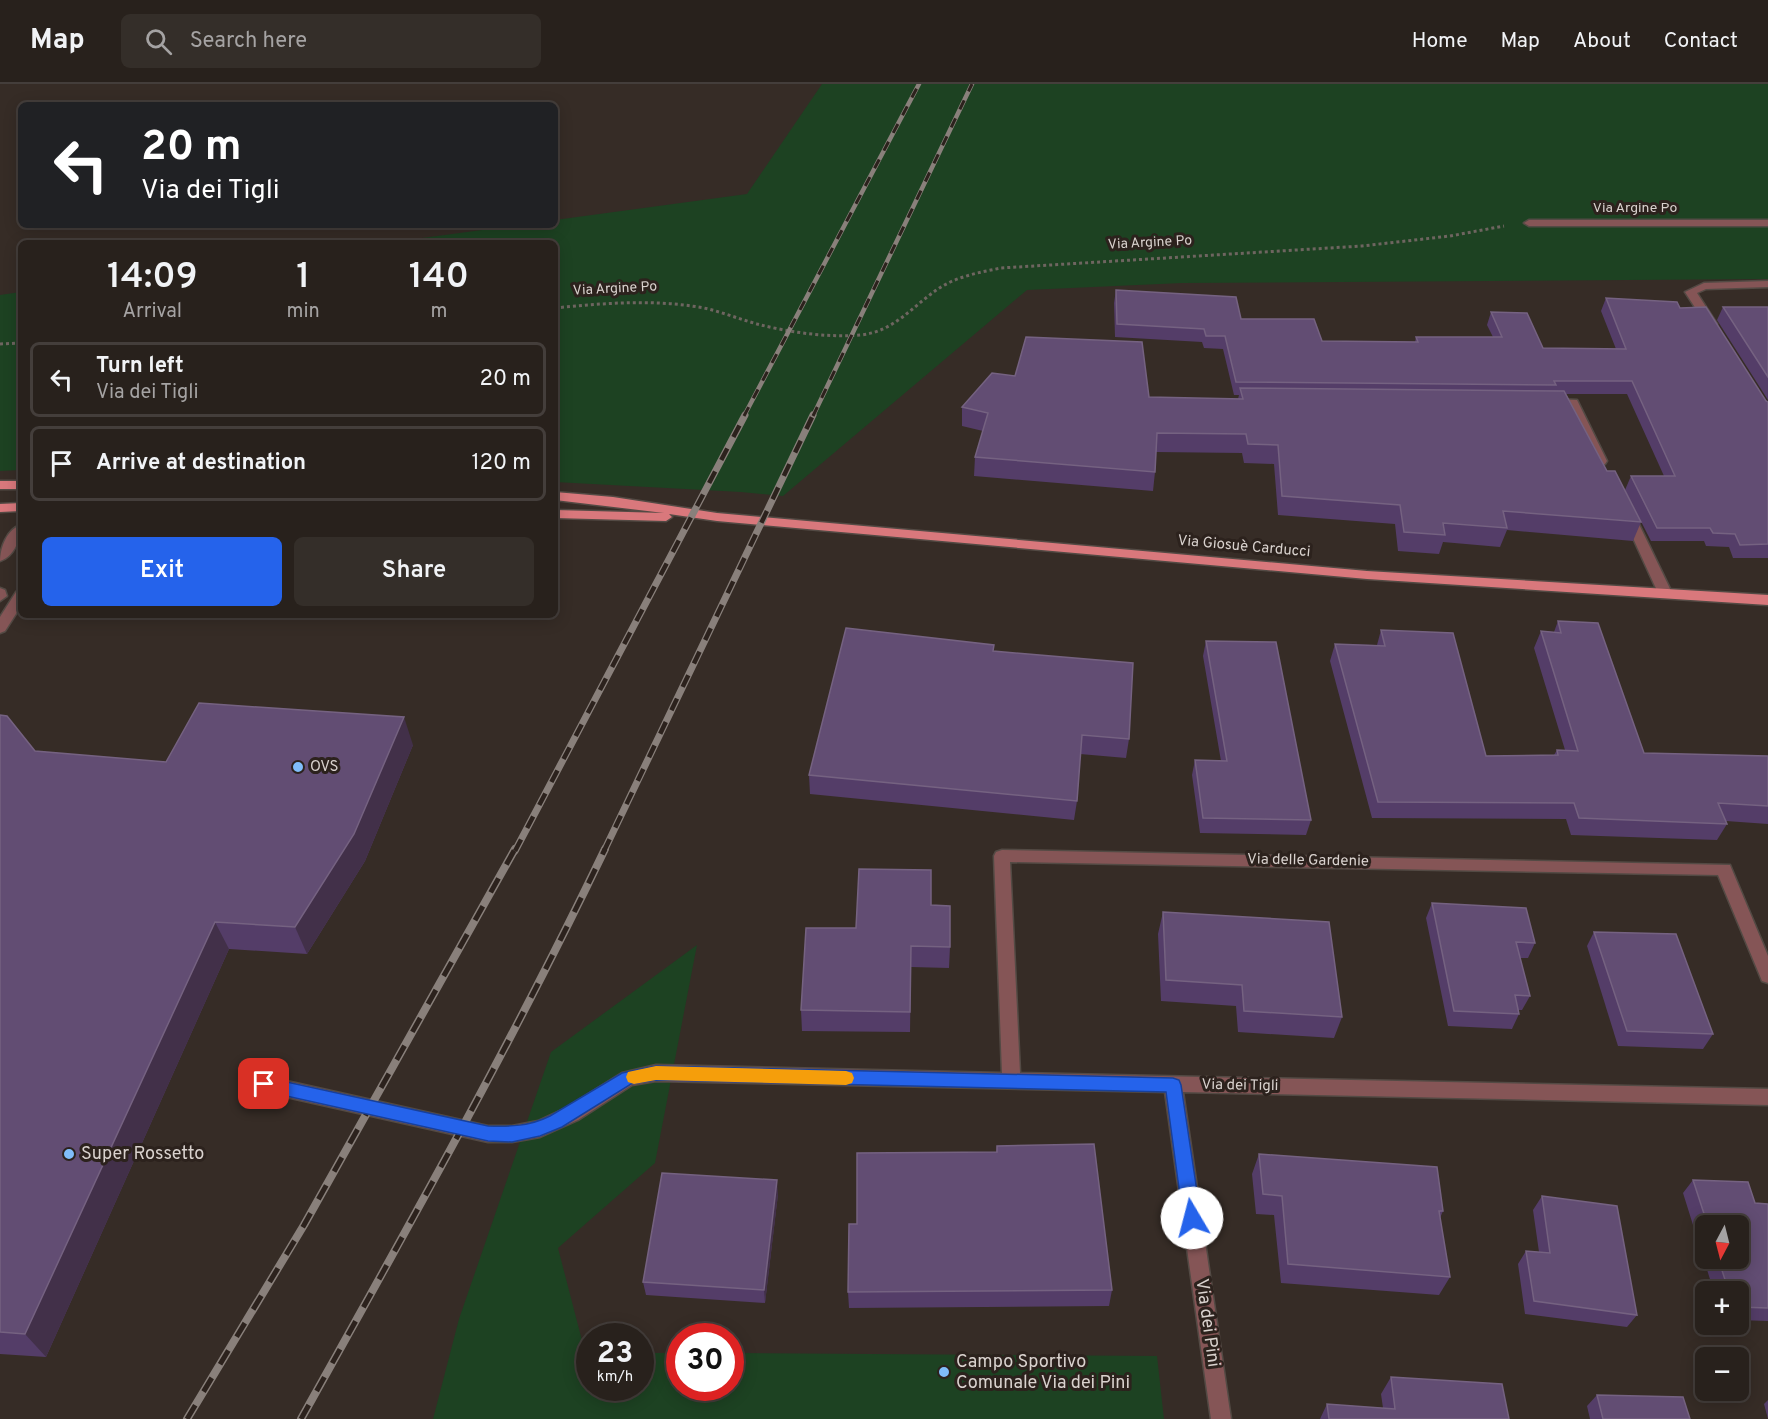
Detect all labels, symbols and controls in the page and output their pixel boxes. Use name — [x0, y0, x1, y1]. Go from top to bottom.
search box — [121, 14, 541, 68]
text: Map — [30, 23, 85, 59]
icon: search — [142, 25, 175, 58]
text: Search here — [190, 28, 307, 55]
text: Home — [1412, 28, 1468, 55]
text: Map — [1501, 28, 1540, 55]
text: About — [1573, 28, 1631, 55]
text: Contact — [1664, 28, 1738, 55]
text: 20 m — [141, 122, 242, 175]
icon: left — [42, 126, 120, 204]
text: Via dei Tigli — [141, 174, 280, 208]
street label: Via Argine Po — [1593, 200, 1677, 217]
street label: Via Argine Po — [1107, 232, 1193, 254]
text: 14:09 — [107, 255, 198, 301]
text: 1 — [296, 255, 310, 301]
text: 140 — [409, 255, 469, 301]
street label: Via Argine Po — [572, 278, 658, 300]
text: Arrival — [122, 299, 182, 325]
text: min — [287, 299, 320, 325]
text: m — [430, 299, 447, 325]
text: Turn left — [96, 353, 184, 380]
icon: left — [45, 363, 78, 396]
text: 20 m — [480, 366, 531, 393]
text: Via dei Tigli — [96, 380, 199, 406]
icon: arrive — [45, 447, 78, 480]
text: Arrive at destination — [96, 450, 306, 477]
text: 120 m — [471, 450, 531, 477]
street label: Via Giosuè Carducci — [1177, 532, 1311, 562]
button: Exit — [42, 537, 282, 606]
button: Share — [294, 537, 534, 606]
place label: OVS — [310, 758, 339, 777]
marker: OVS — [291, 760, 305, 774]
street label: Via delle Gardenie — [1247, 850, 1369, 872]
pin — [238, 1058, 289, 1109]
icon: arrive — [247, 1067, 280, 1100]
street label: Via dei Tigli — [1201, 1076, 1279, 1096]
place label: Super Rossetto — [81, 1143, 204, 1166]
marker: Super Rossetto — [62, 1147, 76, 1161]
position arrow — [1160, 1186, 1224, 1250]
north arrow — [1695, 1215, 1749, 1269]
map controls — [1695, 1215, 1749, 1401]
street label: Via dei Pini — [1189, 1277, 1225, 1369]
button: + — [1695, 1281, 1749, 1335]
speed limit sign: 30 — [666, 1323, 744, 1401]
text: 23 — [597, 1336, 633, 1373]
button: − — [1695, 1347, 1749, 1401]
place label: Campo Sportivo Comunale Via dei Pini — [956, 1351, 1130, 1395]
marker: Campo Sportivo Comunale Via dei Pini — [937, 1365, 951, 1379]
text: km/h — [597, 1368, 633, 1387]

